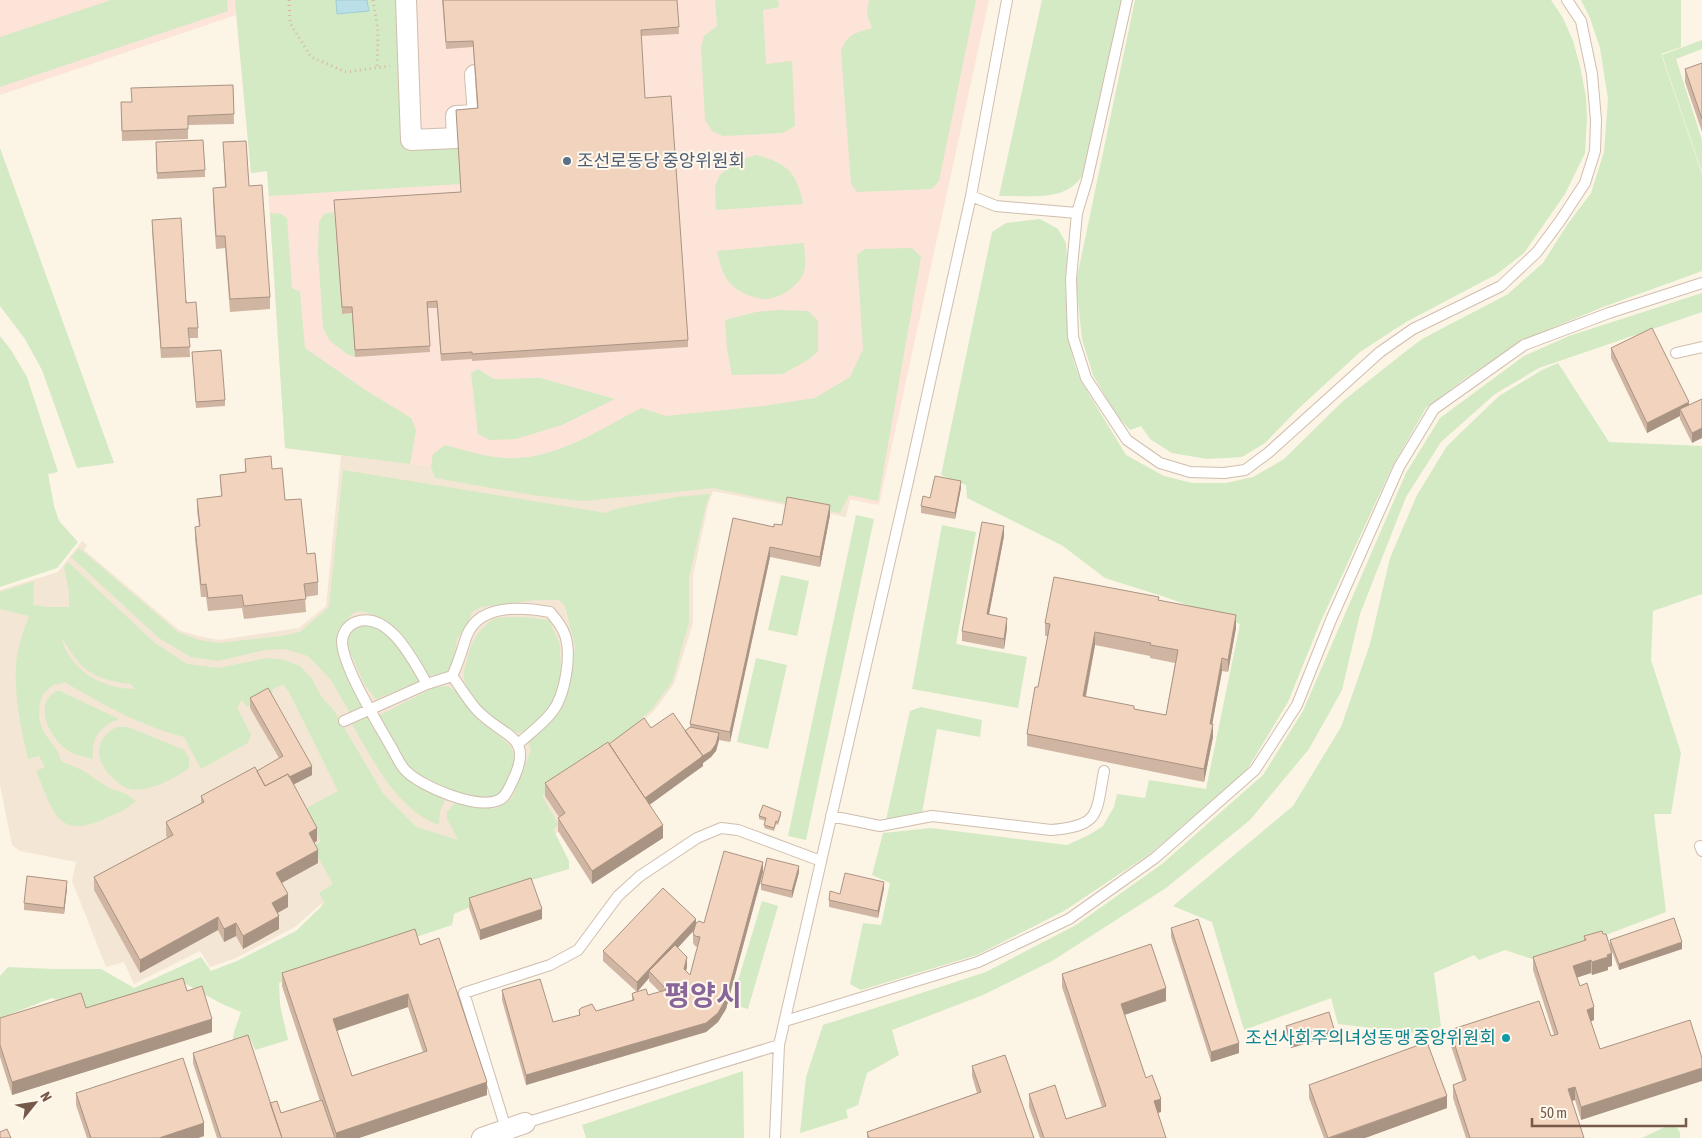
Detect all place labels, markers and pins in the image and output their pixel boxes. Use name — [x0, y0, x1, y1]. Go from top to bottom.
place label: 조선로동당 중앙위원회 — [577, 150, 745, 171]
marker: 조선로동당 중앙위원회 — [561, 155, 573, 167]
place label: 조선사회주의녀성동맹 중앙위원회 — [1245, 1027, 1496, 1048]
marker: 조선사회주의녀성동맹 중앙위원회 — [1500, 1032, 1512, 1044]

